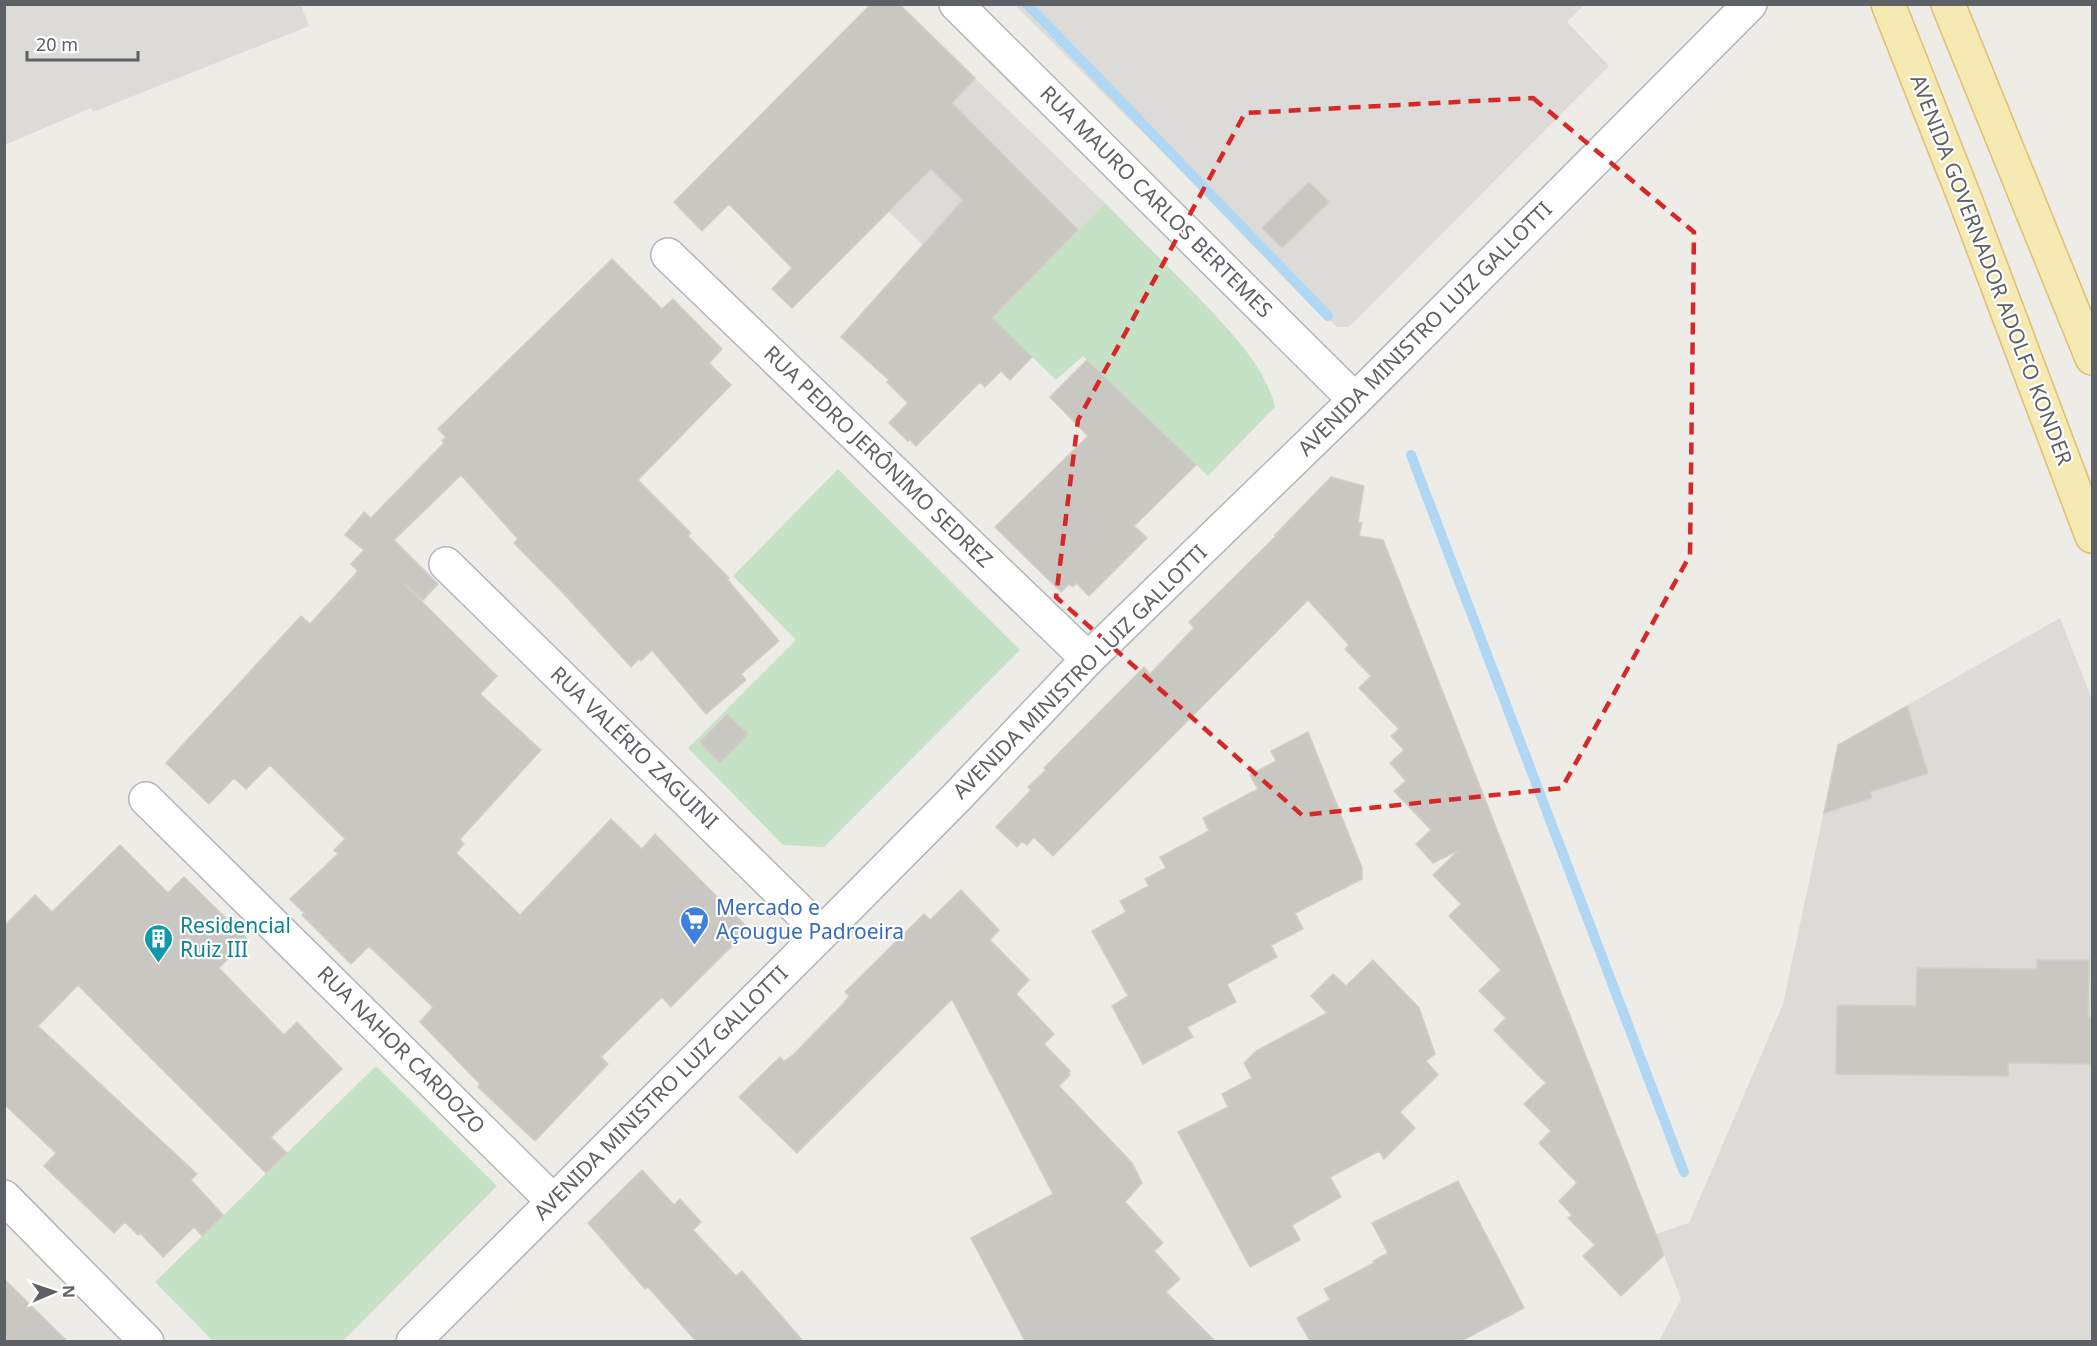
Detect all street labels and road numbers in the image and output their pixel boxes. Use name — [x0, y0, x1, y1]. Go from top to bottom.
street label: AVENIDA GOVERNADOR ADOLFO KONDER — [1904, 70, 2080, 469]
street label: RUA MAURO CARLOS BERTEMES — [1035, 79, 1279, 323]
street label: AVENIDA MINISTRO LUIZ GALLOTTI — [1291, 195, 1558, 462]
street label: RUA PEDRO JERÔNIMO SEDREZ — [758, 339, 999, 573]
street label: AVENIDA MINISTRO LUIZ GALLOTTI — [946, 538, 1213, 805]
street label: RUA VALÉRIO ZAGUINI — [545, 660, 725, 835]
street label: RUA NAHOR CARDOZO — [312, 959, 492, 1139]
street label: AVENIDA MINISTRO LUIZ GALLOTTI — [527, 959, 794, 1226]

